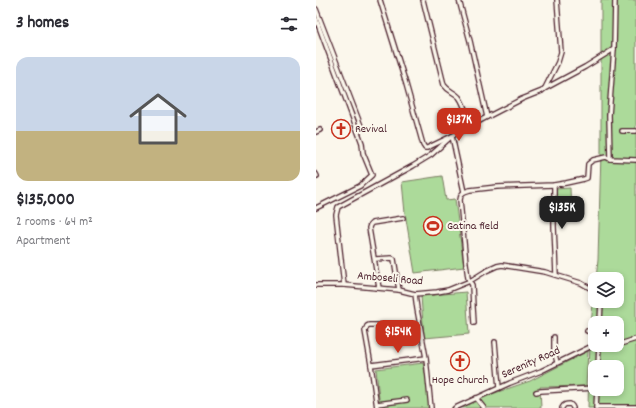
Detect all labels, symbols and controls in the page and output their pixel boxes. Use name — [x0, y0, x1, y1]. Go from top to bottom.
text: 3 homes — [16, 12, 69, 36]
icon: filters — [278, 13, 300, 35]
icon: home — [122, 83, 194, 155]
pin: $137K — [431, 108, 487, 142]
text: $137K — [446, 111, 472, 130]
church icon: Revival — [330, 118, 352, 140]
place label: Revival — [355, 121, 387, 138]
text: $135,000 — [16, 189, 75, 213]
pin: $135K — [534, 196, 590, 230]
text: $135K — [548, 199, 576, 218]
text: 2 rooms · 64 m² — [16, 213, 93, 232]
sports icon: Gatina field — [422, 215, 444, 237]
place label: Gatina field — [447, 218, 499, 235]
text: Apartment — [16, 232, 70, 251]
street label: Amboseli Road — [356, 268, 424, 290]
map controls — [588, 272, 624, 396]
button: layers — [588, 272, 624, 308]
button: + — [588, 316, 624, 352]
pin: $154K — [370, 320, 426, 354]
text: $154K — [385, 323, 411, 342]
street label: Serenity Road — [499, 343, 563, 383]
church icon: Hope Church — [449, 350, 471, 372]
button: − — [588, 360, 624, 396]
place label: Hope Church — [432, 372, 488, 389]

